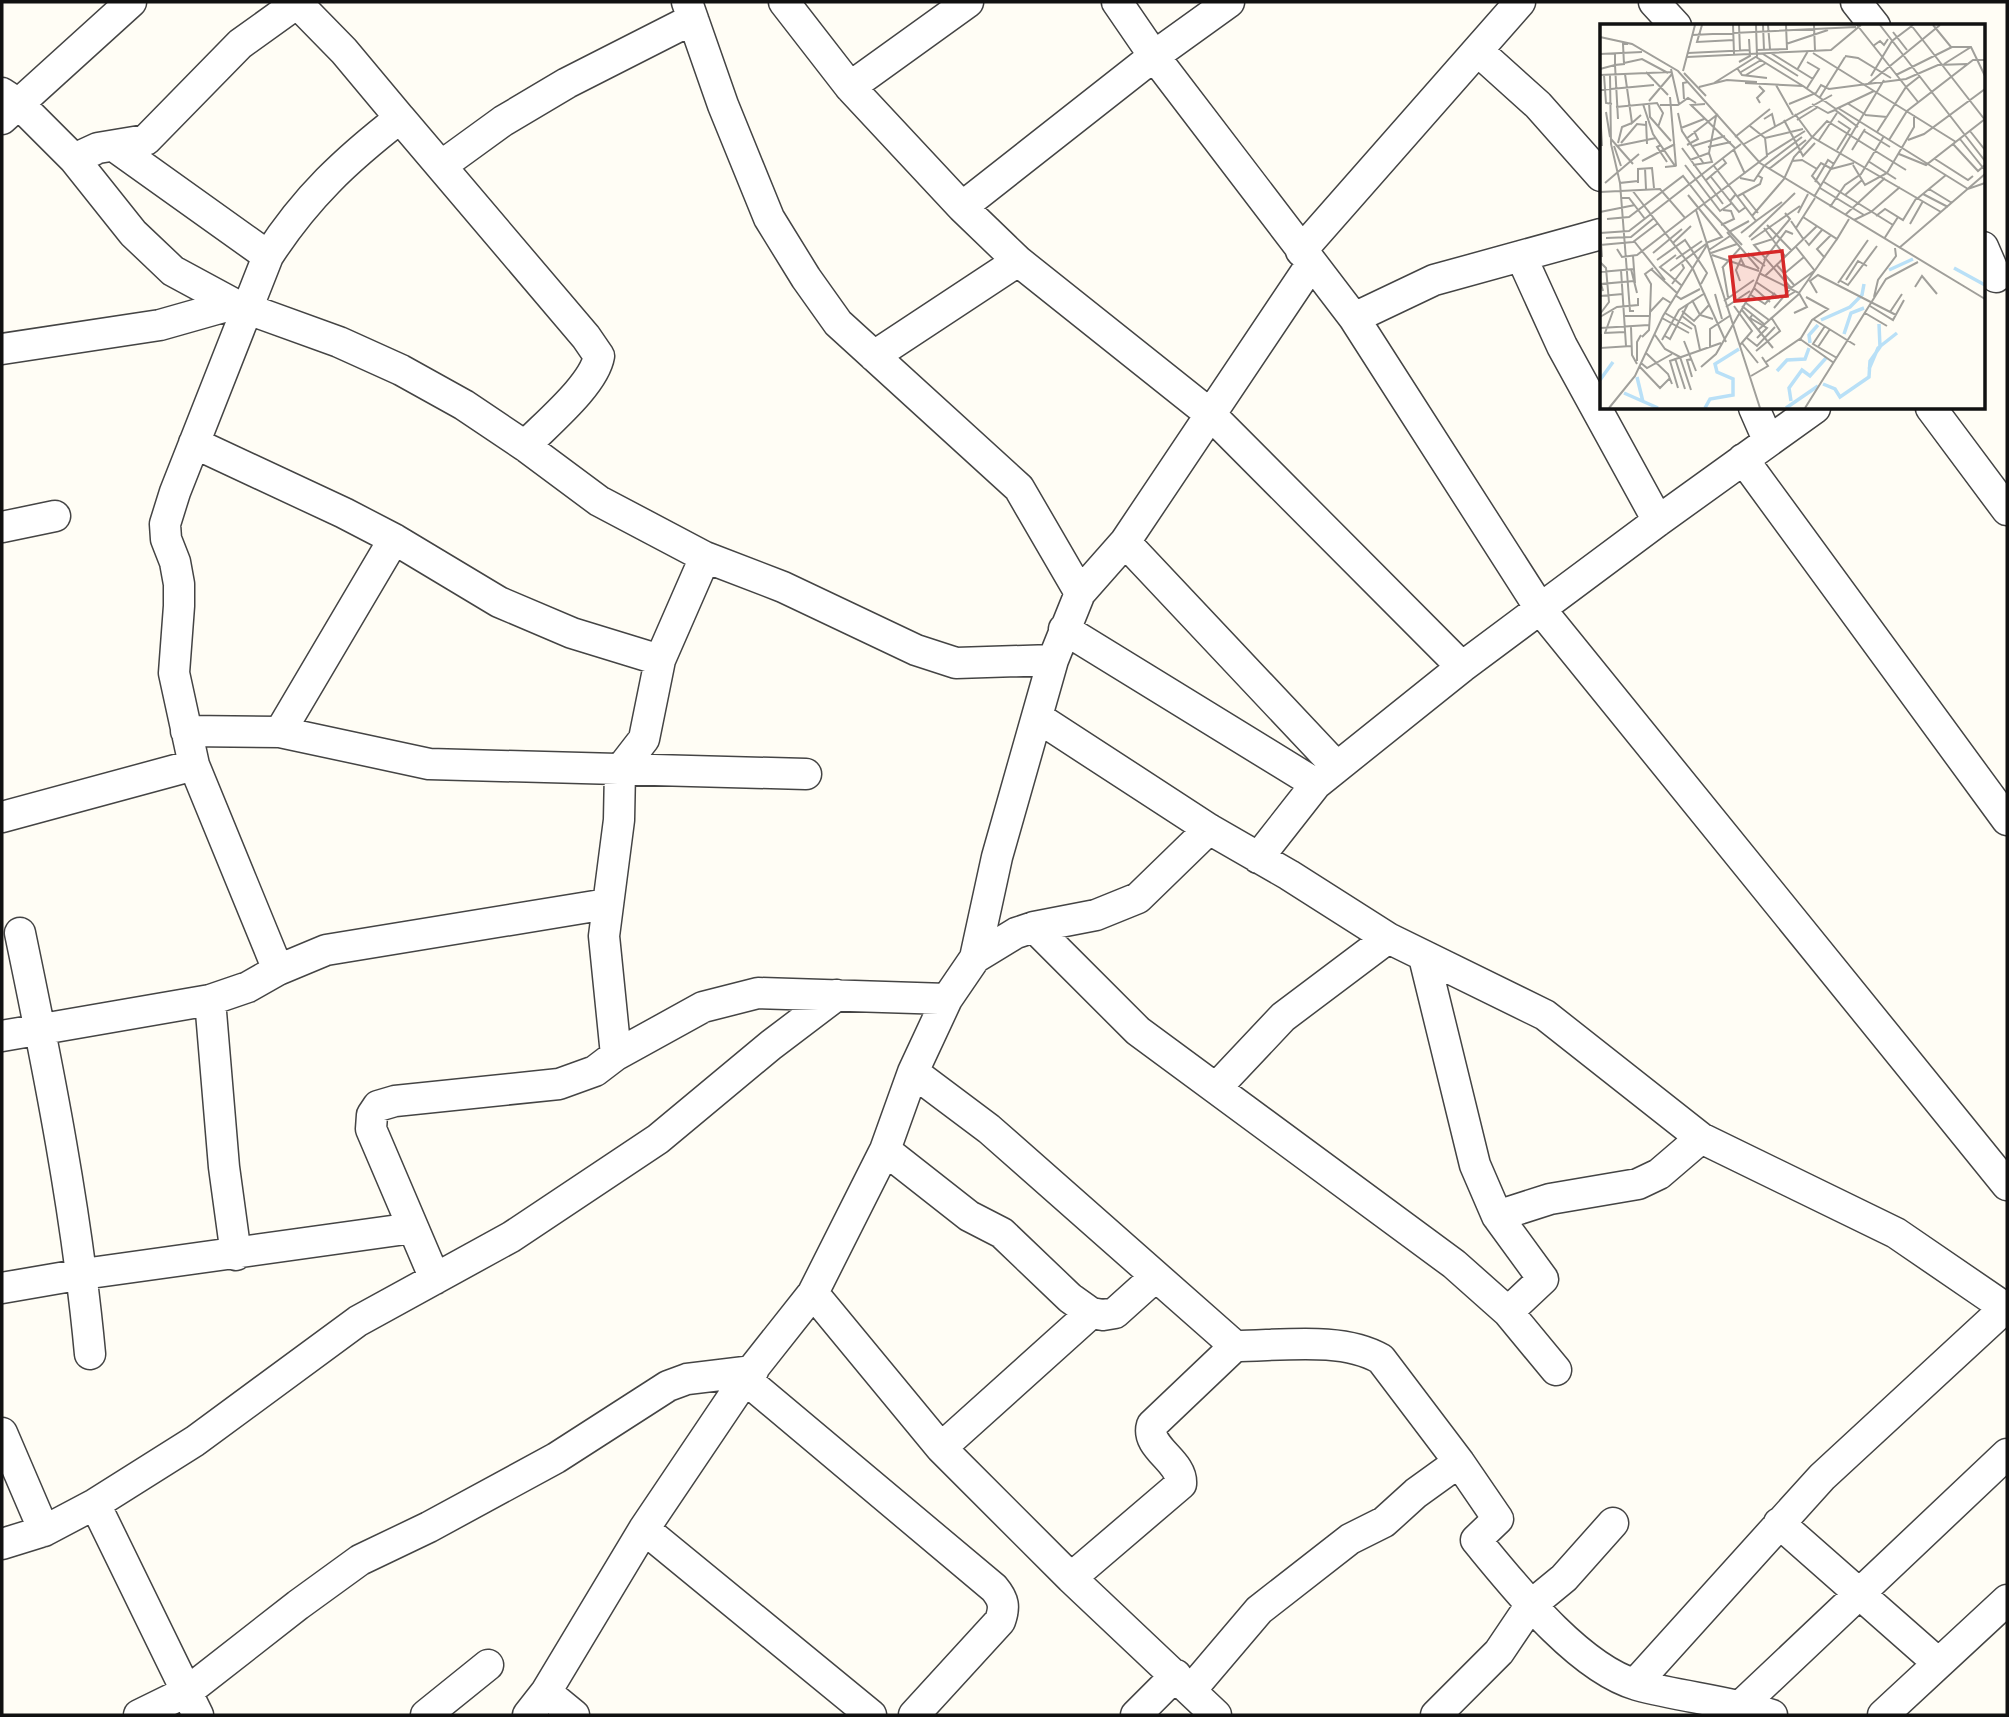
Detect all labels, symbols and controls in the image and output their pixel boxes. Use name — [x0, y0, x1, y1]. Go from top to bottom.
inset map — [1600, 24, 1984, 410]

